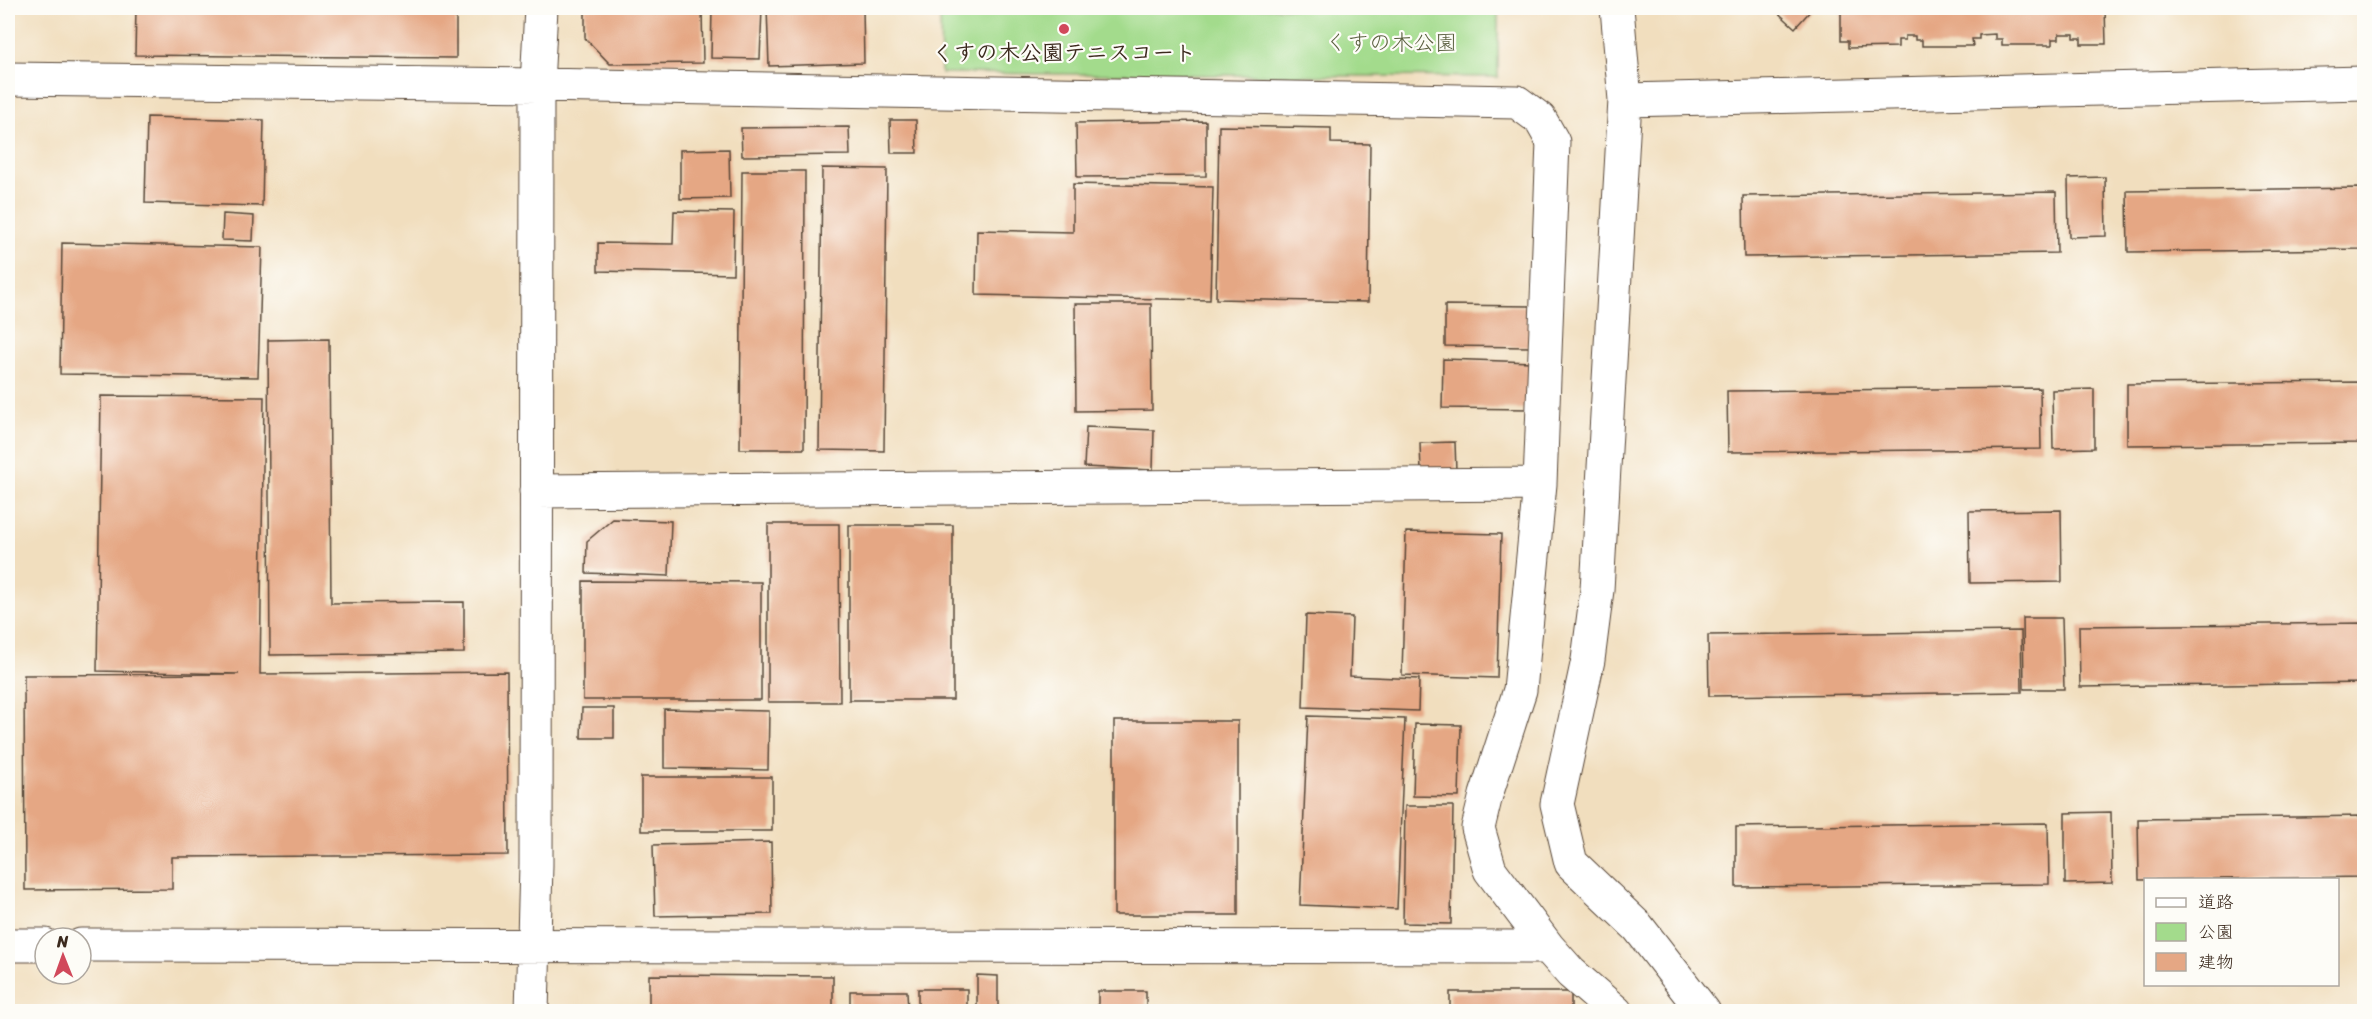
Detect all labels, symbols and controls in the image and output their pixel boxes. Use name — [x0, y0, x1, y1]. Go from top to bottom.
marker: くすの木公園テニスコート — [1057, 22, 1071, 36]
park label: くすの木公園 — [1325, 23, 1457, 62]
place label: くすの木公園テニスコート — [932, 33, 1196, 72]
legend — [2144, 878, 2339, 986]
text: 道路 — [2198, 886, 2234, 918]
text: 公園 — [2198, 916, 2234, 948]
north arrow — [33, 926, 93, 986]
text: N — [56, 927, 69, 956]
text: 建物 — [2198, 946, 2234, 978]

